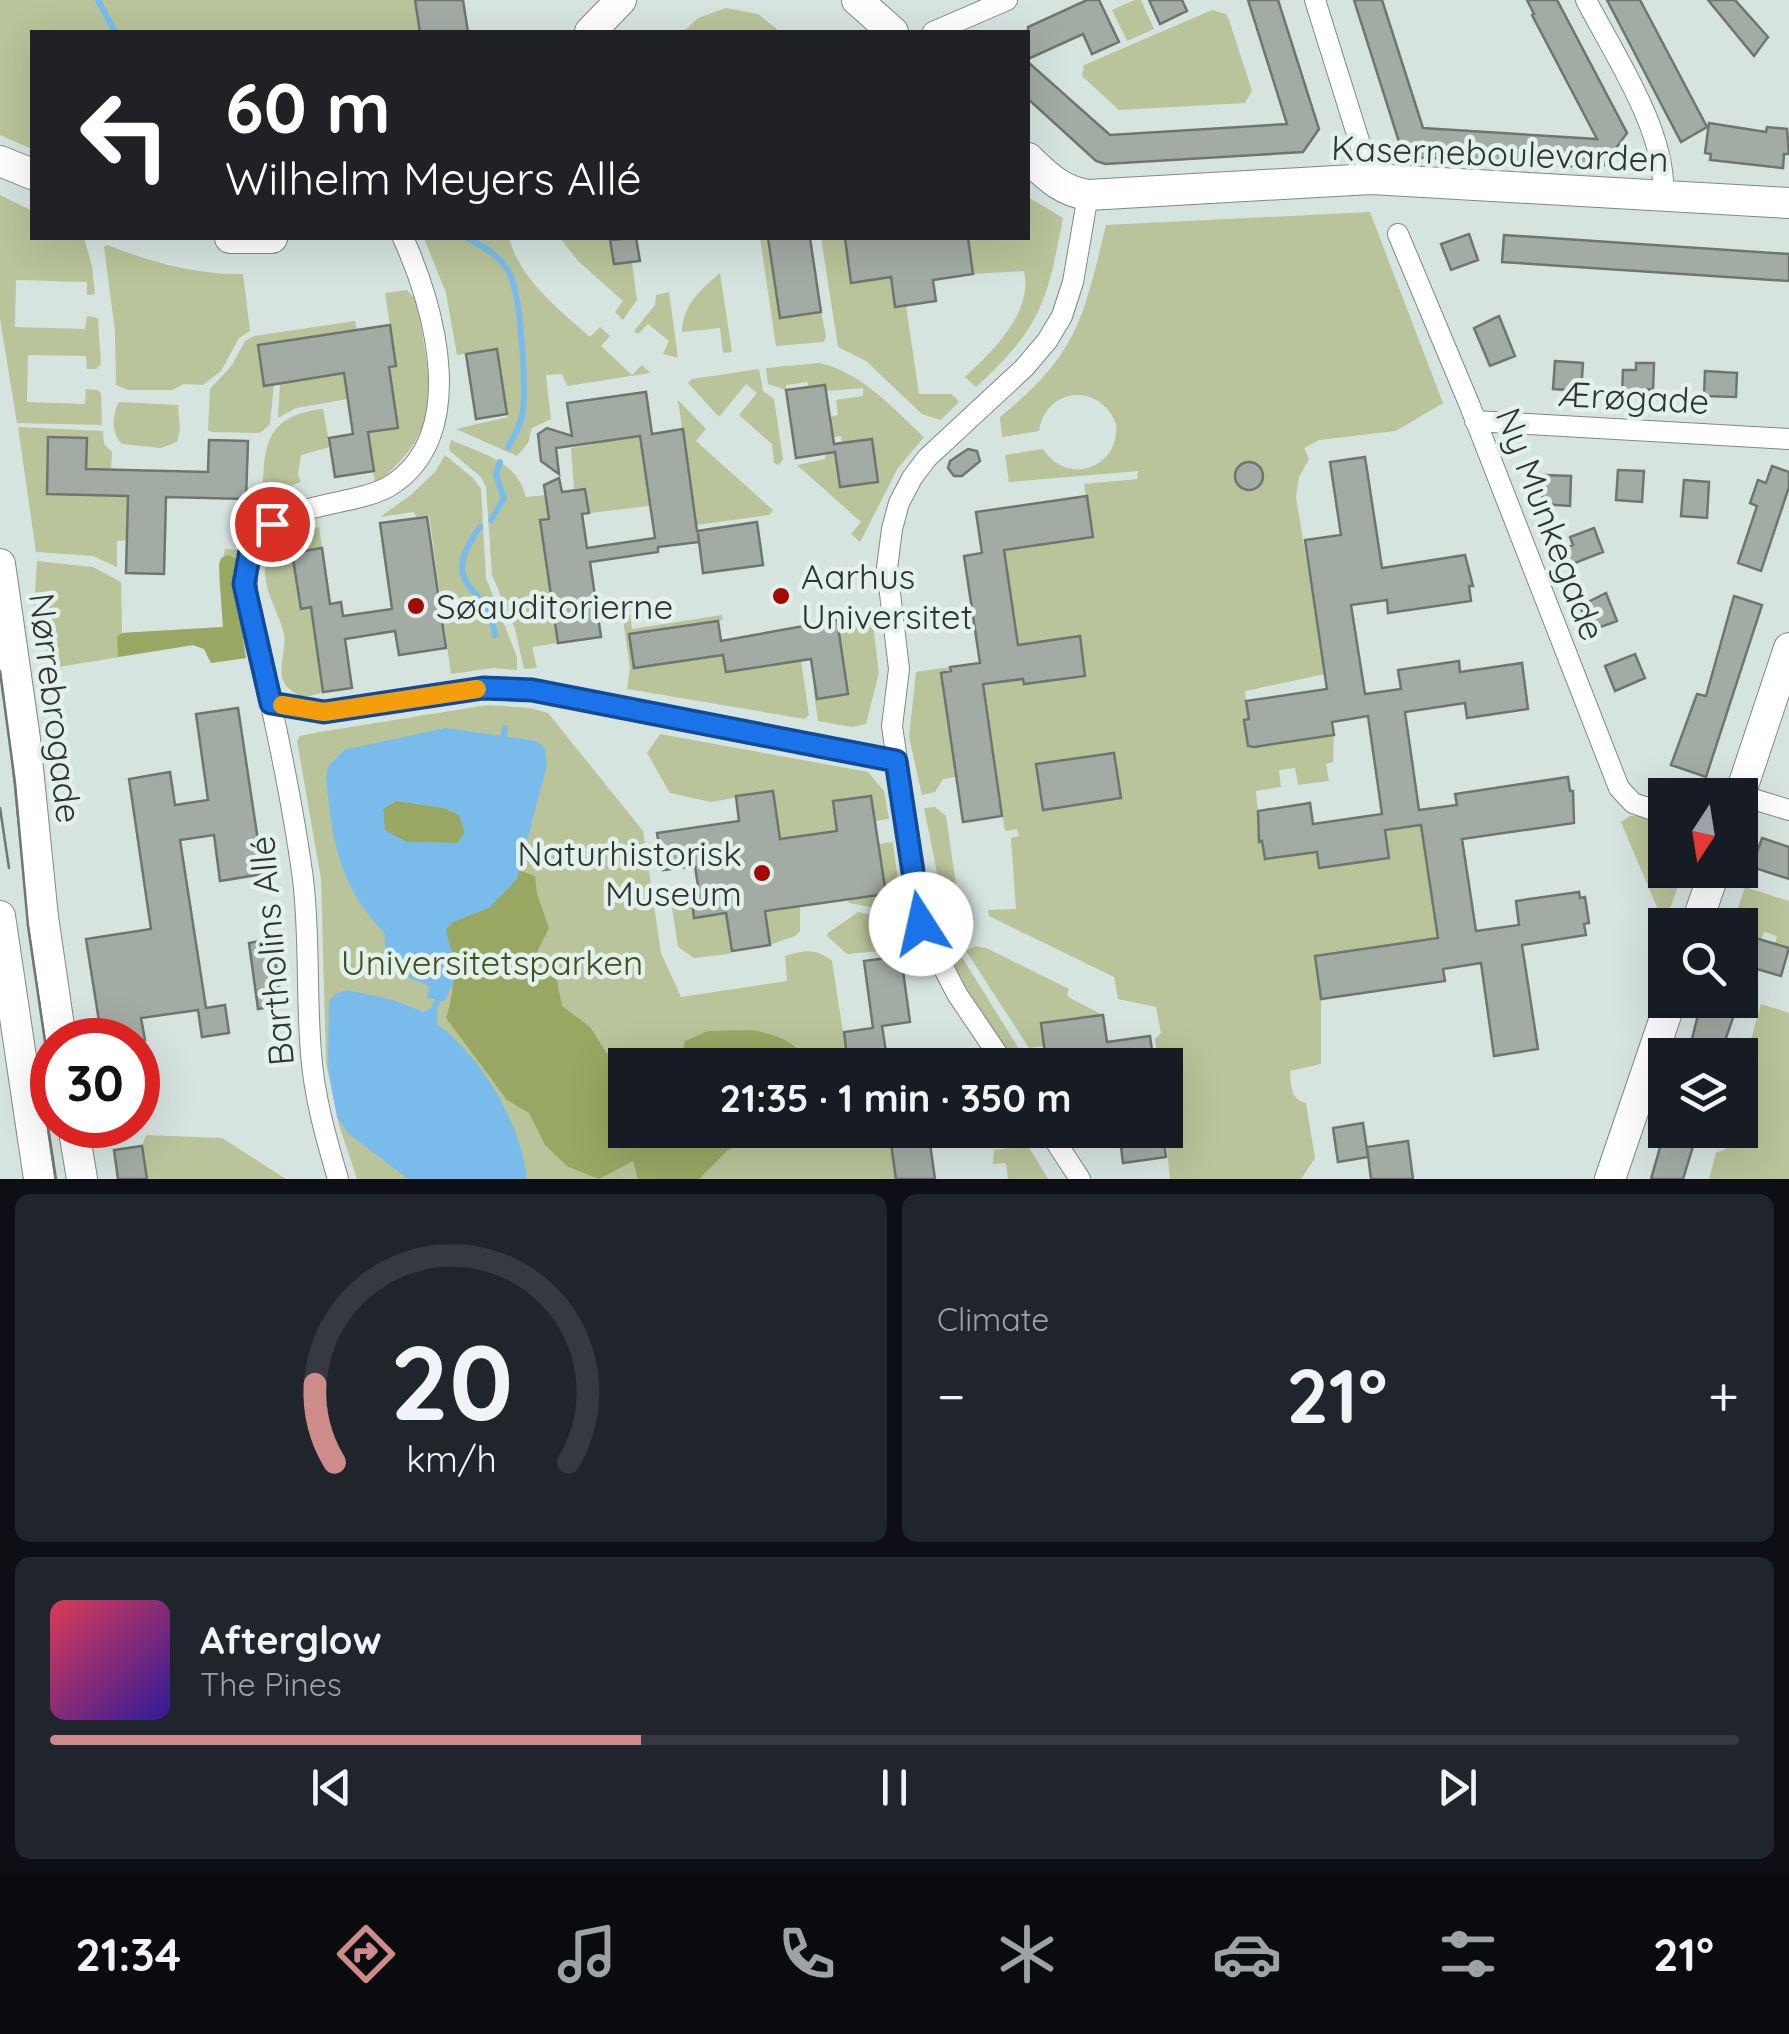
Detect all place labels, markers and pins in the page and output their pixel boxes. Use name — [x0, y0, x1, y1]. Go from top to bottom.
pin — [230, 482, 315, 567]
place label: Aarhus Universitet — [801, 554, 973, 638]
place label: Søauditorierne — [436, 584, 673, 628]
marker: Aarhus Universitet — [770, 585, 792, 607]
marker: Søauditorierne — [405, 595, 427, 617]
place label: Naturhistorisk Museum — [517, 831, 742, 915]
marker: Naturhistorisk Museum — [751, 862, 773, 884]

